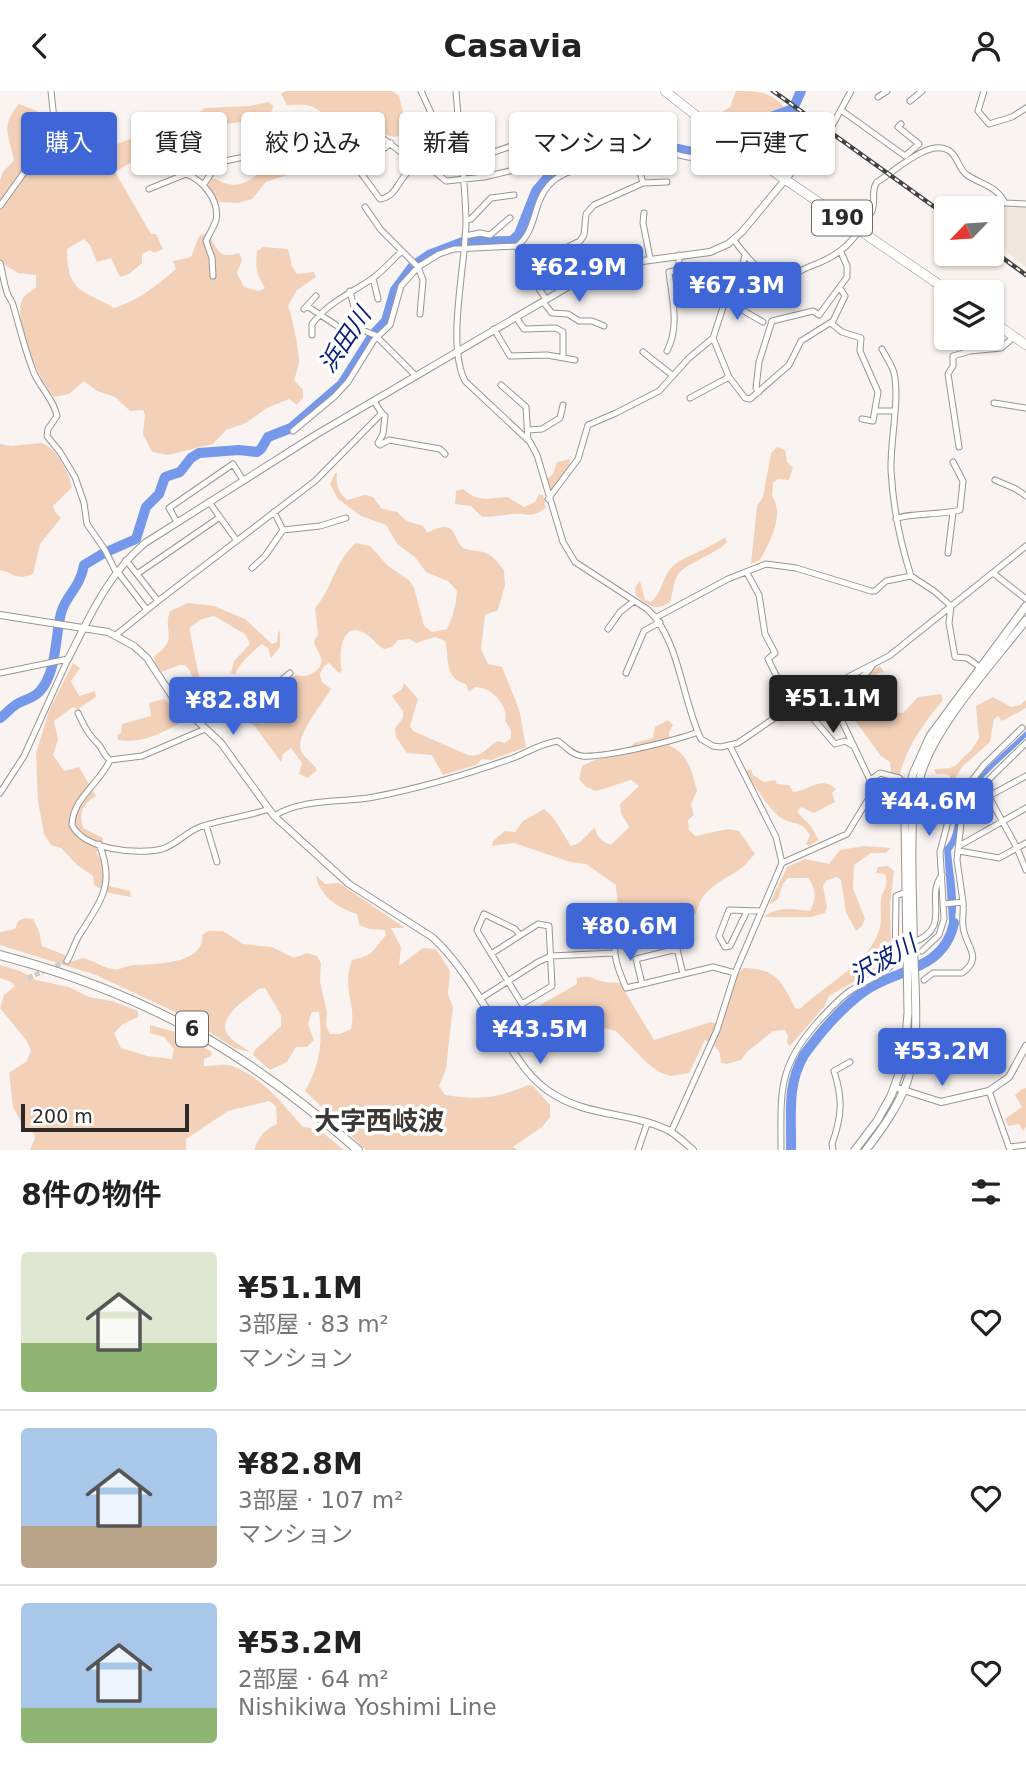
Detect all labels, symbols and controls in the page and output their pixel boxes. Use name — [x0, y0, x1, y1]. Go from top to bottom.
icon: back — [21, 27, 59, 65]
text: Casavia — [443, 27, 583, 65]
icon: person — [967, 27, 1005, 65]
chip: 購入 — [21, 112, 117, 175]
chip: 賃貸 — [131, 112, 227, 175]
chip: 絞り込み — [241, 112, 385, 175]
chip: 新着 — [399, 112, 495, 175]
chip: マンション — [509, 112, 677, 175]
chip: 一戸建て — [691, 112, 835, 175]
north arrow — [934, 196, 1004, 266]
map controls — [934, 196, 1004, 350]
road number: 190 — [812, 201, 872, 235]
pin: ¥62.9M — [522, 245, 636, 304]
text: ¥62.9M — [531, 254, 627, 280]
pin: ¥67.3M — [680, 263, 794, 322]
text: ¥67.3M — [689, 272, 785, 298]
button: layers — [934, 280, 1004, 350]
water label: 浜田川 — [313, 300, 378, 378]
pin: ¥51.1M — [776, 675, 890, 735]
pin: ¥82.8M — [176, 677, 290, 737]
text: ¥51.1M — [785, 685, 881, 711]
text: ¥82.8M — [185, 687, 281, 713]
pin: ¥44.6M — [872, 779, 986, 838]
text: ¥44.6M — [881, 788, 977, 814]
pin: ¥80.6M — [573, 903, 687, 963]
text: ¥80.6M — [582, 913, 678, 939]
water label: 沢波川 — [845, 928, 924, 990]
pin: ¥43.5M — [483, 1007, 597, 1066]
road number: 6 — [176, 1011, 208, 1047]
text: ¥43.5M — [492, 1016, 588, 1042]
pin: ¥53.2M — [885, 1028, 999, 1088]
text: ¥53.2M — [894, 1038, 990, 1064]
scale bar — [21, 1101, 189, 1133]
text: 200 m — [32, 1105, 93, 1127]
district label: 大字西岐波 — [314, 1106, 444, 1136]
icon: filters — [967, 1173, 1005, 1211]
text: 8件の物件 — [21, 1177, 162, 1212]
text: ¥51.1M — [238, 1270, 363, 1305]
icon: home — [77, 1280, 161, 1364]
icon: heart — [967, 1303, 1005, 1341]
text: 3部屋 · 83 m² — [238, 1311, 389, 1337]
text: マンション — [238, 1345, 353, 1371]
text: ¥82.8M — [238, 1446, 363, 1481]
icon: home — [77, 1456, 161, 1540]
icon: heart — [967, 1479, 1005, 1517]
text: 3部屋 · 107 m² — [238, 1487, 403, 1513]
text: マンション — [238, 1521, 353, 1547]
text: ¥53.2M — [238, 1625, 363, 1660]
icon: home — [77, 1631, 161, 1715]
icon: heart — [967, 1654, 1005, 1692]
text: 2部屋 · 64 m² — [238, 1666, 389, 1692]
text: Nishikiwa Yoshimi Line — [238, 1694, 497, 1720]

